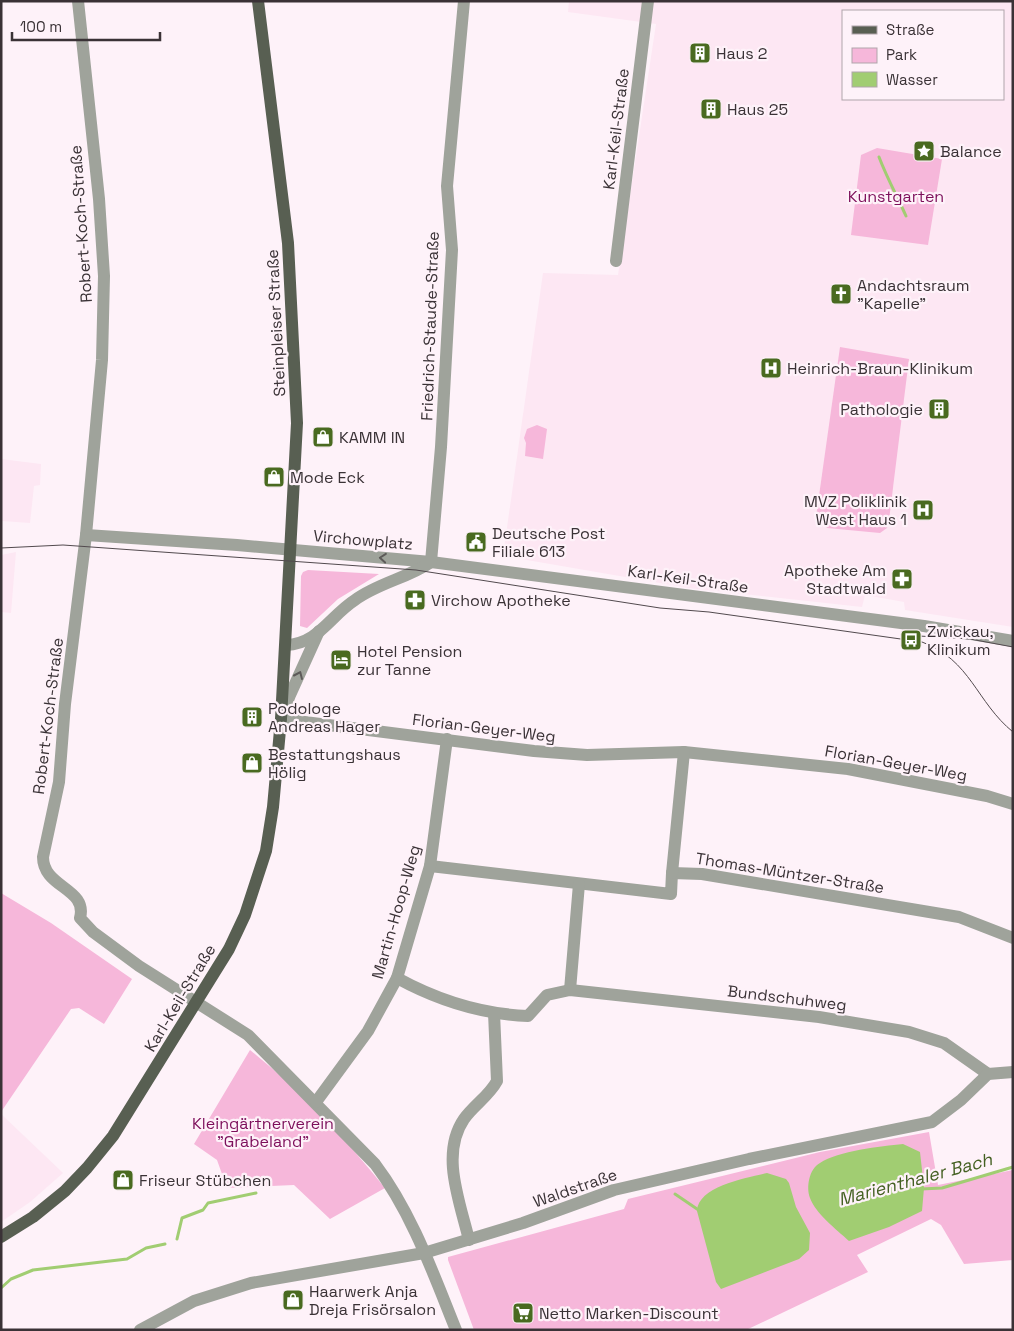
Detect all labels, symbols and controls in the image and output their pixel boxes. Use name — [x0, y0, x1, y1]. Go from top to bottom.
scale bar — [12, 10, 160, 42]
legend — [842, 10, 1004, 100]
text: 100 m — [20, 17, 62, 36]
text: Straße — [886, 20, 935, 39]
building icon: Haus 2 — [688, 41, 712, 65]
place label: Haus 2 — [716, 43, 767, 64]
text: Park — [886, 45, 917, 64]
street label: Karl-Keil-Straße — [598, 67, 634, 191]
text: Wasser — [886, 70, 938, 89]
building icon: Haus 25 — [699, 97, 723, 121]
place label: Haus 25 — [727, 99, 788, 120]
place icon: Balance — [912, 139, 936, 163]
place label: Balance — [940, 141, 1002, 162]
street label: Robert-Koch-Straße — [65, 145, 97, 303]
park label: Kunstgarten — [848, 186, 944, 207]
street label: Friedrich-Staude-Straße — [416, 231, 444, 421]
street label: Steinpleiser Straße — [262, 249, 290, 397]
place label: Andachtsraum "Kapelle" — [857, 275, 969, 314]
church icon: Andachtsraum "Kapelle" — [829, 282, 853, 306]
hospital icon: Heinrich-Braun-Klinikum — [759, 356, 783, 380]
place label: Heinrich-Braun-Klinikum — [787, 358, 973, 379]
building icon: Pathologie — [927, 397, 951, 421]
place label: Pathologie — [840, 399, 923, 420]
shop icon: KAMM IN — [311, 425, 335, 449]
place label: KAMM IN — [339, 427, 405, 448]
shop icon: Mode Eck — [262, 465, 286, 489]
place label: Mode Eck — [290, 467, 365, 488]
place label: MVZ Poliklinik West Haus 1 — [804, 491, 907, 530]
hospital icon: MVZ Poliklinik West Haus 1 — [911, 498, 935, 522]
place label: Deutsche Post Filiale 613 — [492, 523, 605, 562]
street label: Virchowplatz — [312, 525, 414, 555]
public building icon: Deutsche Post Filiale 613 — [464, 530, 488, 554]
one-way arrow — [378, 553, 386, 564]
street label: Karl-Keil-Straße — [626, 560, 750, 598]
place label: Apotheke Am Stadtwald — [784, 560, 886, 599]
pharmacy icon: Apotheke Am Stadtwald — [890, 567, 914, 591]
pharmacy icon: Virchow Apotheke — [403, 588, 427, 612]
place label: Virchow Apotheke — [431, 590, 571, 611]
place label: Zwickau, Klinikum — [927, 621, 994, 660]
bus stop icon: Zwickau, Klinikum — [899, 628, 923, 652]
street label: Robert-Koch-Straße — [28, 636, 68, 796]
place label: Hotel Pension zur Tanne — [357, 641, 462, 680]
hotel icon: Hotel Pension zur Tanne — [329, 648, 353, 672]
one-way arrow — [292, 671, 303, 680]
place label: Podologe Andreas Hager — [268, 698, 380, 737]
building icon: Podologe Andreas Hager — [240, 705, 264, 729]
street label: Florian-Geyer-Weg — [411, 709, 557, 747]
street label: Florian-Geyer-Weg — [823, 740, 969, 786]
place label: Bestattungshaus Hölig — [268, 744, 401, 783]
shop icon: Bestattungshaus Hölig — [240, 751, 264, 775]
street label: Martin-Hoop-Weg — [367, 843, 425, 981]
street label: Thomas-Müntzer-Straße — [694, 848, 886, 898]
street label: Karl-Keil-Straße — [140, 940, 220, 1056]
street label: Bundschuhweg — [726, 980, 848, 1016]
park label: Kleingärtnerverein "Grabeland" — [192, 1113, 334, 1152]
water label: Marienthaler Bach — [835, 1147, 995, 1211]
street label: Waldstraße — [530, 1164, 620, 1212]
shop icon: Friseur Stübchen — [111, 1168, 135, 1192]
place label: Friseur Stübchen — [139, 1170, 271, 1191]
place label: Haarwerk Anja Dreja Frisörsalon — [309, 1281, 436, 1320]
shop icon: Haarwerk Anja Dreja Frisörsalon — [281, 1288, 305, 1312]
supermarket icon: Netto Marken-Discount — [511, 1301, 535, 1325]
place label: Netto Marken-Discount — [539, 1303, 719, 1324]

